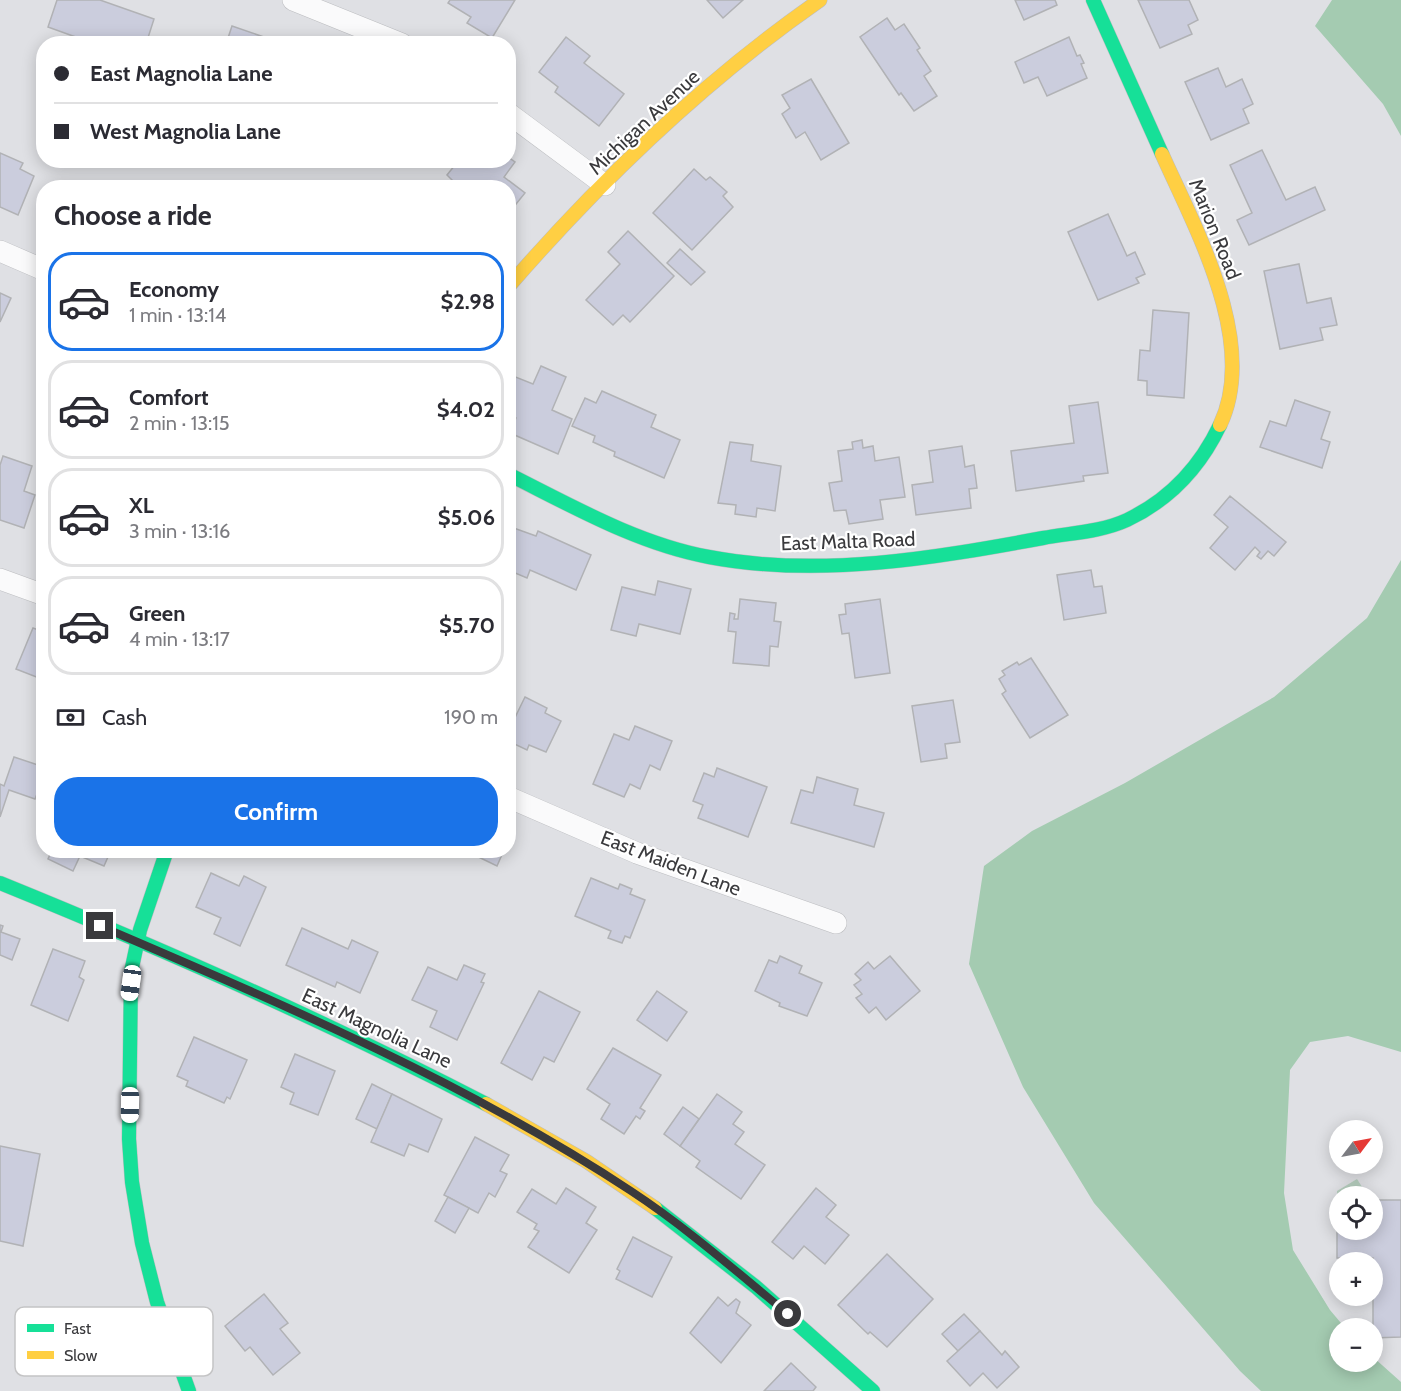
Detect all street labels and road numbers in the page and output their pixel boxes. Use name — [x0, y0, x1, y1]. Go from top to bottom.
street label: Michigan Avenue — [583, 64, 705, 180]
street label: Marion Road — [1184, 175, 1246, 283]
street label: East Malta Road — [780, 527, 916, 555]
street label: East Maiden Lane — [598, 825, 744, 901]
street label: East Magnolia Lane — [298, 983, 456, 1073]

